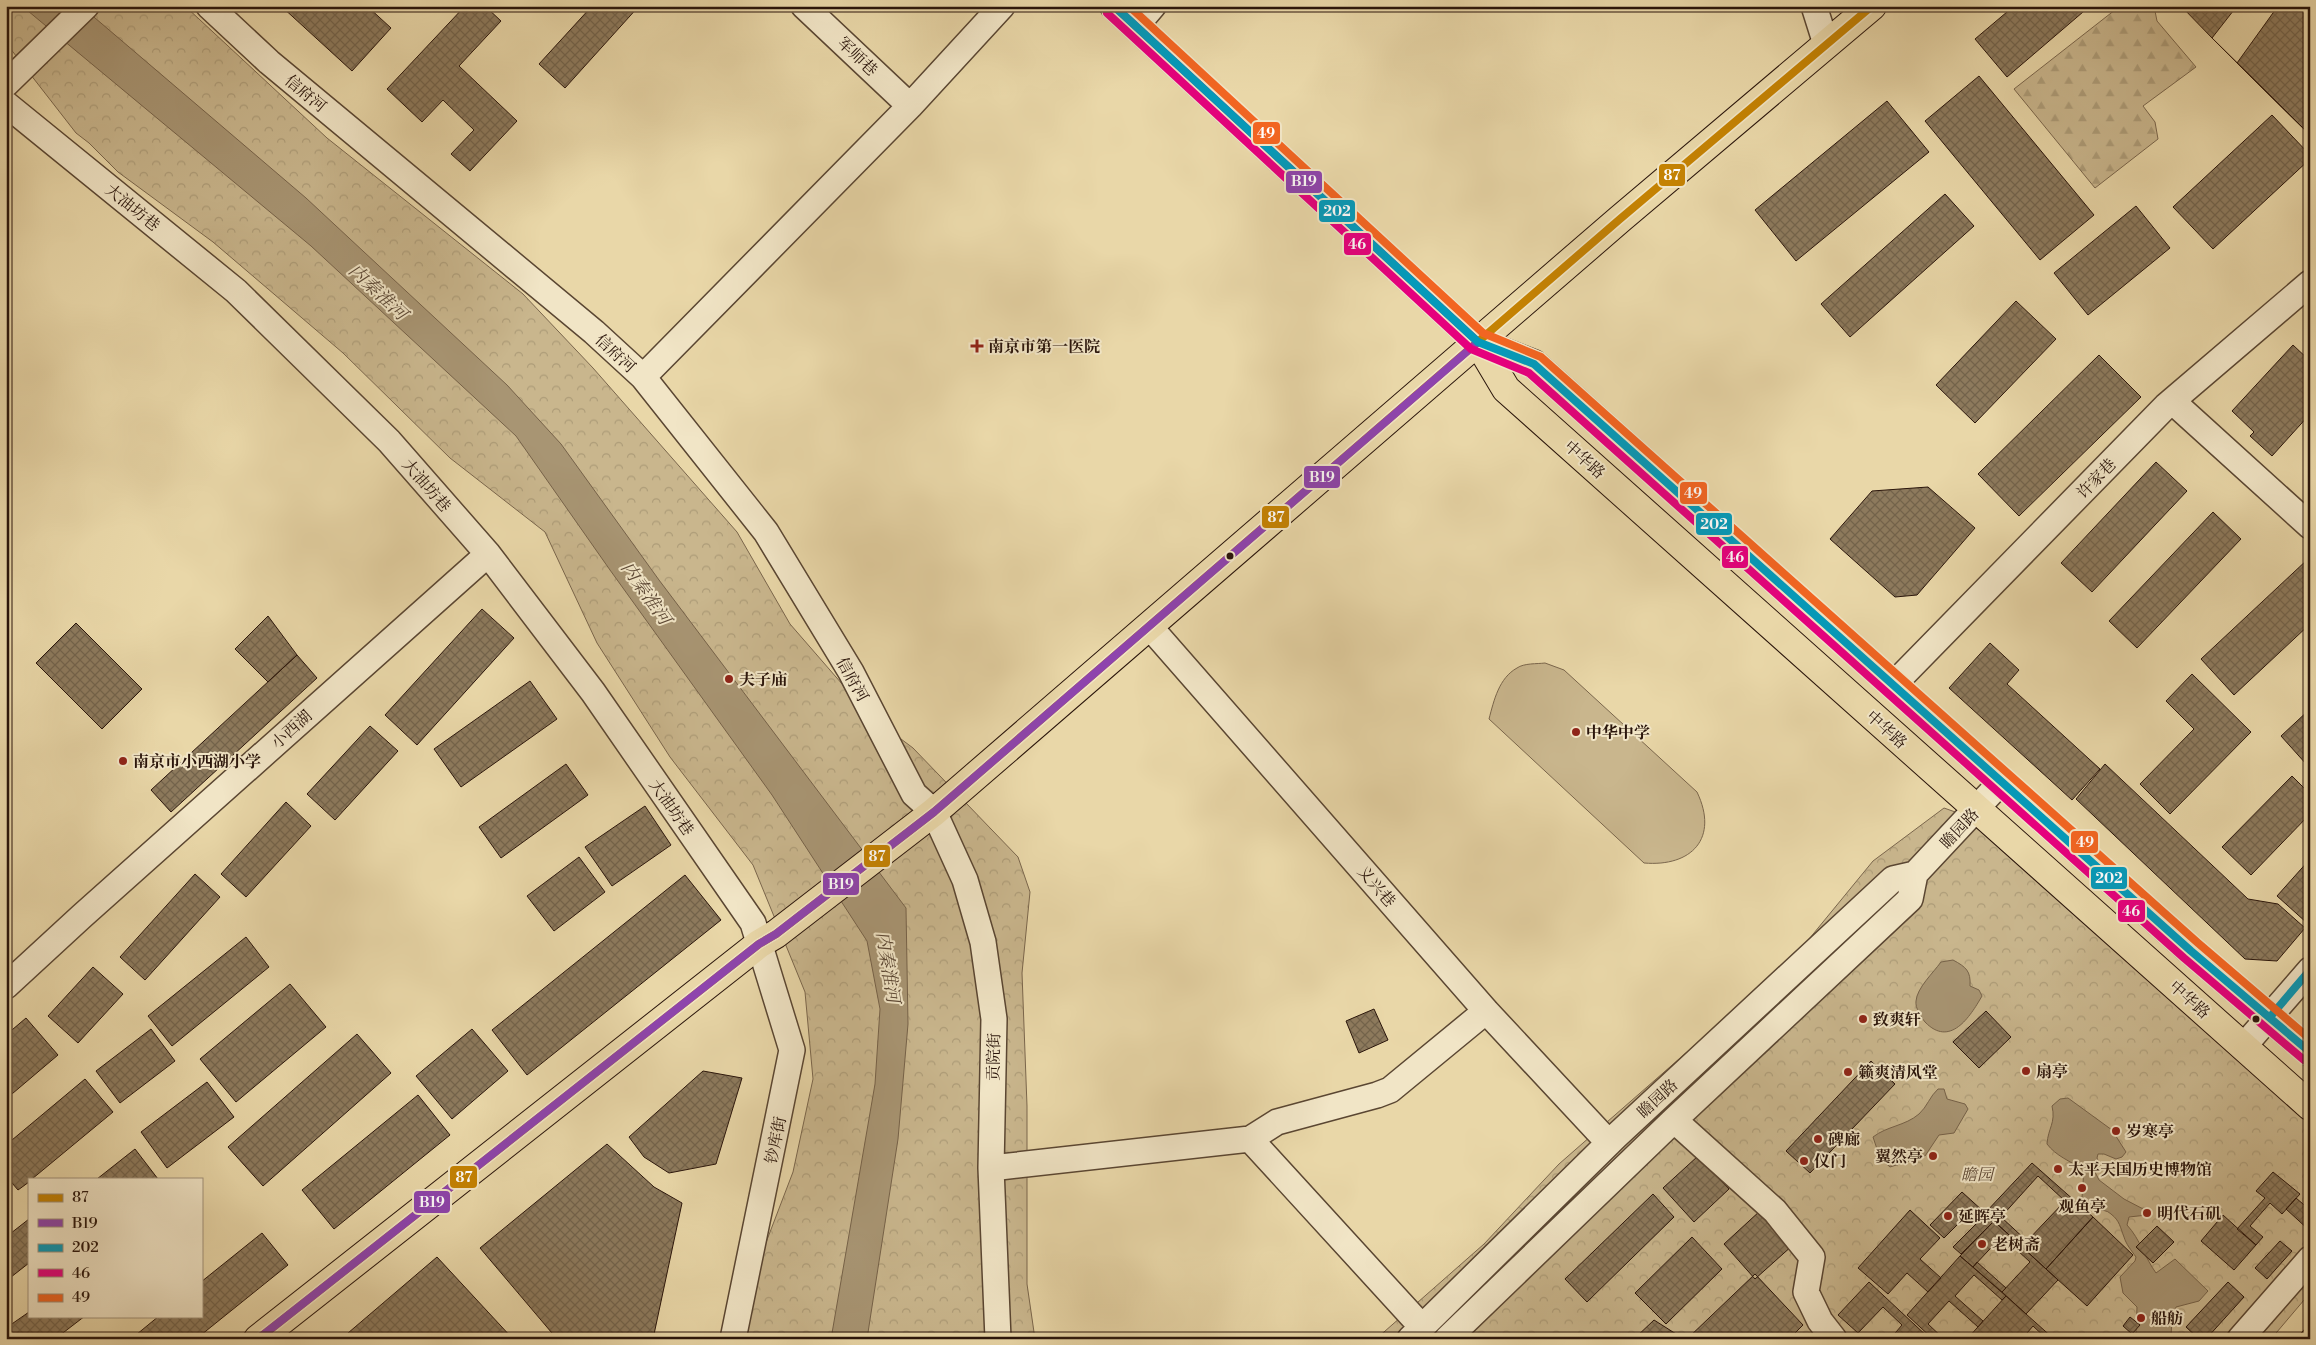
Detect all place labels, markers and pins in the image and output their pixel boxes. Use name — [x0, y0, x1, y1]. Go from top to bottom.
place label: 南京市第一医院 — [988, 337, 1100, 357]
marker: 南京市第一医院 — [970, 339, 984, 353]
unlabelled marker — [1225, 551, 1235, 561]
place label: 夫子庙 — [739, 670, 787, 690]
marker: 夫子庙 — [723, 673, 735, 685]
place label: 中华中学 — [1586, 723, 1650, 743]
marker: 中华中学 — [1570, 726, 1582, 738]
place label: 南京市小西湖小学 — [133, 752, 261, 772]
marker: 南京市小西湖小学 — [117, 755, 129, 767]
place label: 致爽轩 — [1873, 1010, 1921, 1030]
marker: 致爽轩 — [1857, 1013, 1869, 1025]
unlabelled marker — [2251, 1014, 2261, 1024]
place label: 扇亭 — [2036, 1062, 2068, 1082]
place label: 籁爽清风堂 — [1858, 1063, 1938, 1083]
marker: 扇亭 — [2020, 1065, 2032, 1077]
marker: 籁爽清风堂 — [1842, 1066, 1854, 1078]
place label: 岁寒亭 — [2126, 1122, 2174, 1142]
marker: 岁寒亭 — [2110, 1125, 2122, 1137]
place label: 碑廊 — [1828, 1130, 1860, 1150]
marker: 碑廊 — [1812, 1133, 1824, 1145]
place label: 翼然亭 — [1875, 1147, 1923, 1167]
marker: 翼然亭 — [1927, 1150, 1939, 1162]
place label: 仪门 — [1814, 1152, 1846, 1172]
marker: 仪门 — [1798, 1155, 1810, 1167]
place label: 太平天国历史博物馆 — [2068, 1160, 2212, 1180]
marker: 太平天国历史博物馆 — [2052, 1163, 2064, 1175]
marker: 观鱼亭 — [2076, 1182, 2088, 1194]
place label: 观鱼亭 — [2058, 1197, 2106, 1217]
place label: 明代石矶 — [2157, 1204, 2221, 1224]
place label: 延晖亭 — [1958, 1207, 2006, 1227]
marker: 明代石矶 — [2141, 1207, 2153, 1219]
marker: 延晖亭 — [1942, 1210, 1954, 1222]
place label: 老树斋 — [1992, 1235, 2040, 1255]
marker: 老树斋 — [1976, 1238, 1988, 1250]
place label: 船舫 — [2151, 1309, 2183, 1329]
marker: 船舫 — [2135, 1312, 2147, 1324]

